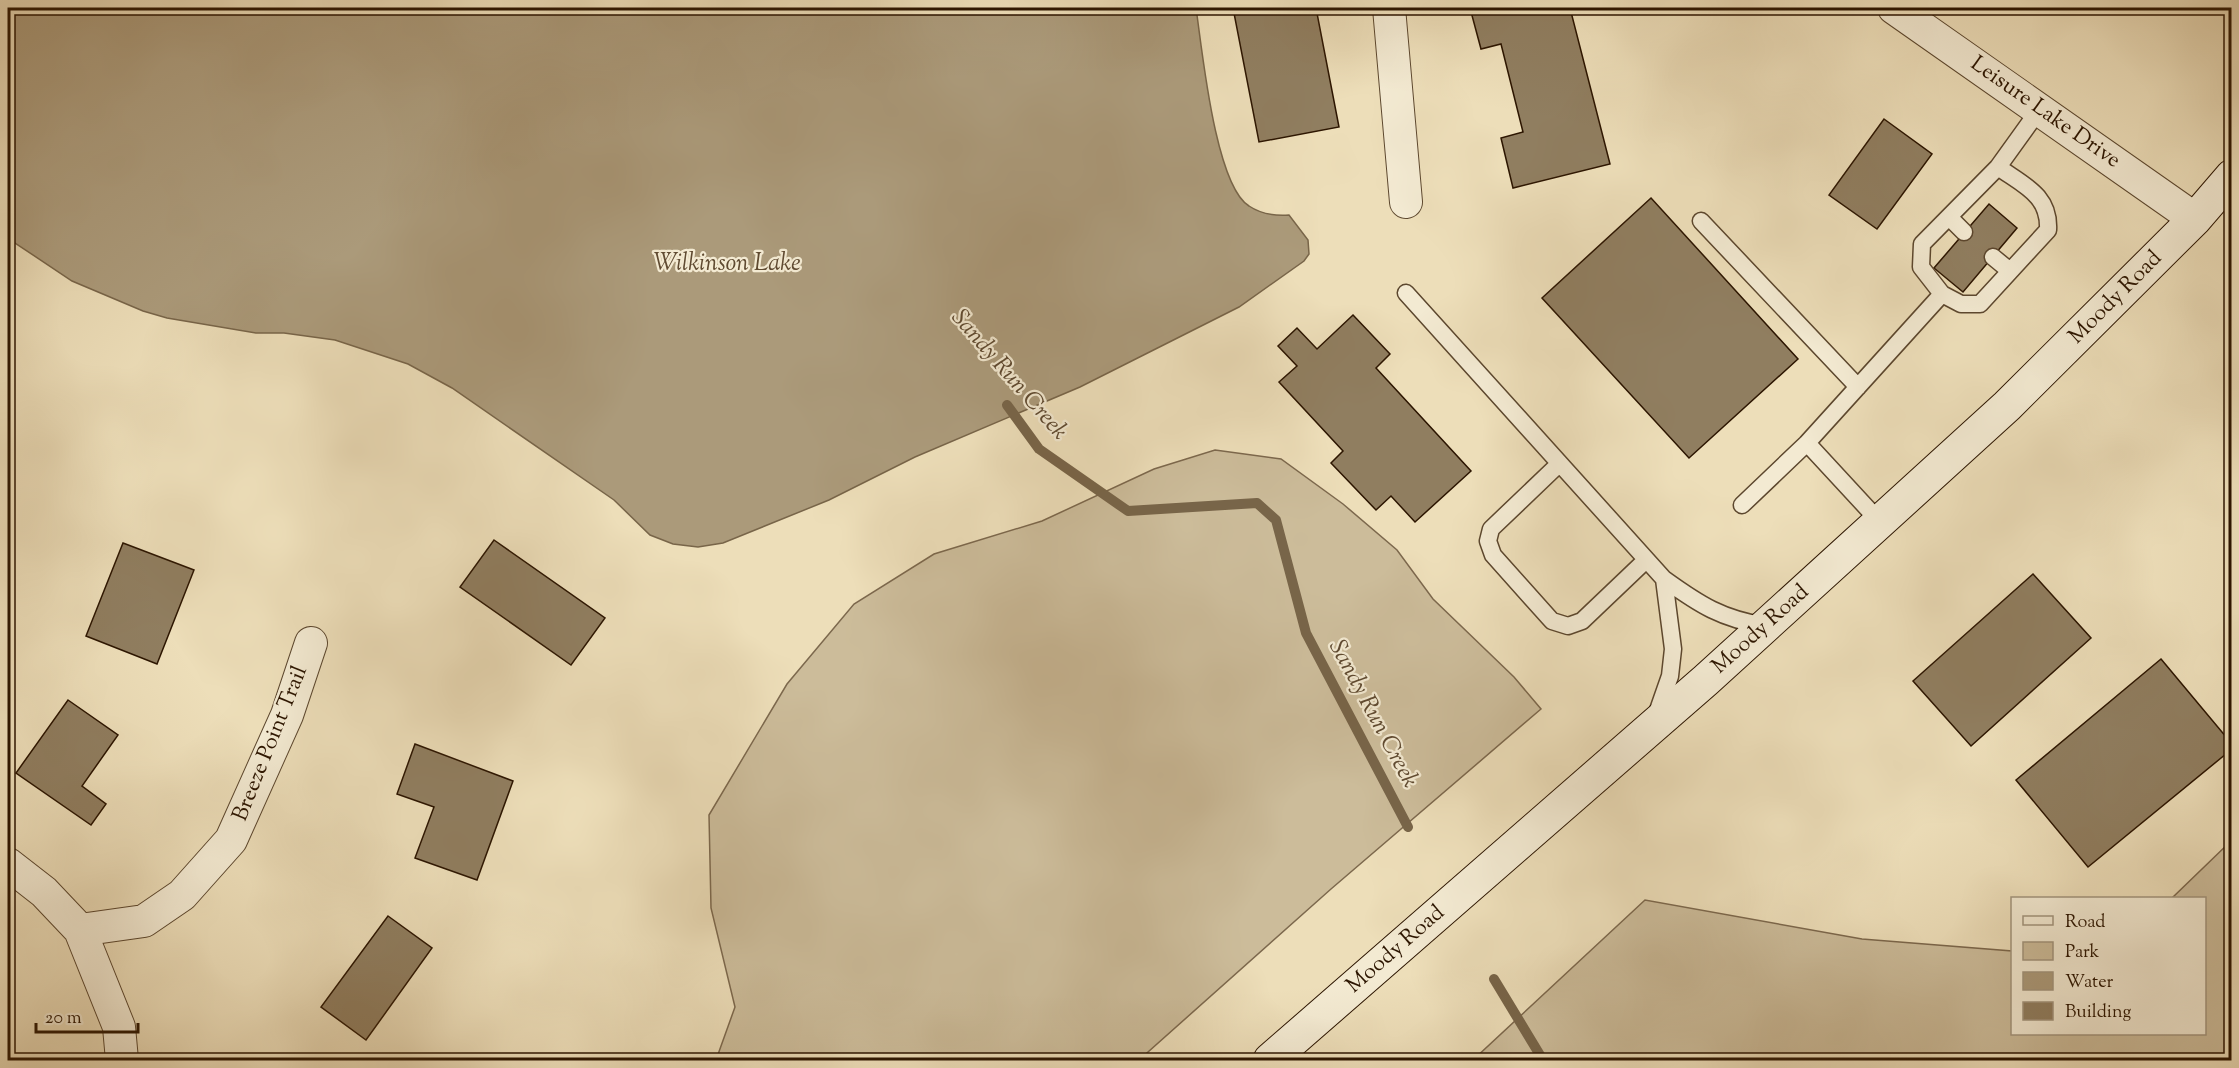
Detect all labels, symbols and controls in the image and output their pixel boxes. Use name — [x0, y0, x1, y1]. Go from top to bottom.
street label: Leisure Lake Drive — [1963, 49, 2127, 177]
street label: Moody Road — [2062, 244, 2170, 352]
water label: Wilkinson Lake — [653, 247, 801, 281]
water label: Sandy Run Creek — [943, 302, 1076, 448]
street label: Moody Road — [1705, 578, 1817, 682]
water label: Sandy Run Creek — [1320, 634, 1426, 794]
street label: Breeze Point Trail — [225, 662, 317, 826]
legend — [2011, 897, 2206, 1035]
street label: Moody Road — [1340, 898, 1452, 1002]
text: Road — [2065, 910, 2105, 936]
text: Park — [2065, 940, 2100, 966]
text: Water — [2065, 970, 2114, 996]
scale bar — [36, 996, 138, 1034]
text: Building — [2065, 1000, 2131, 1026]
text: 20 m — [45, 1006, 82, 1032]

